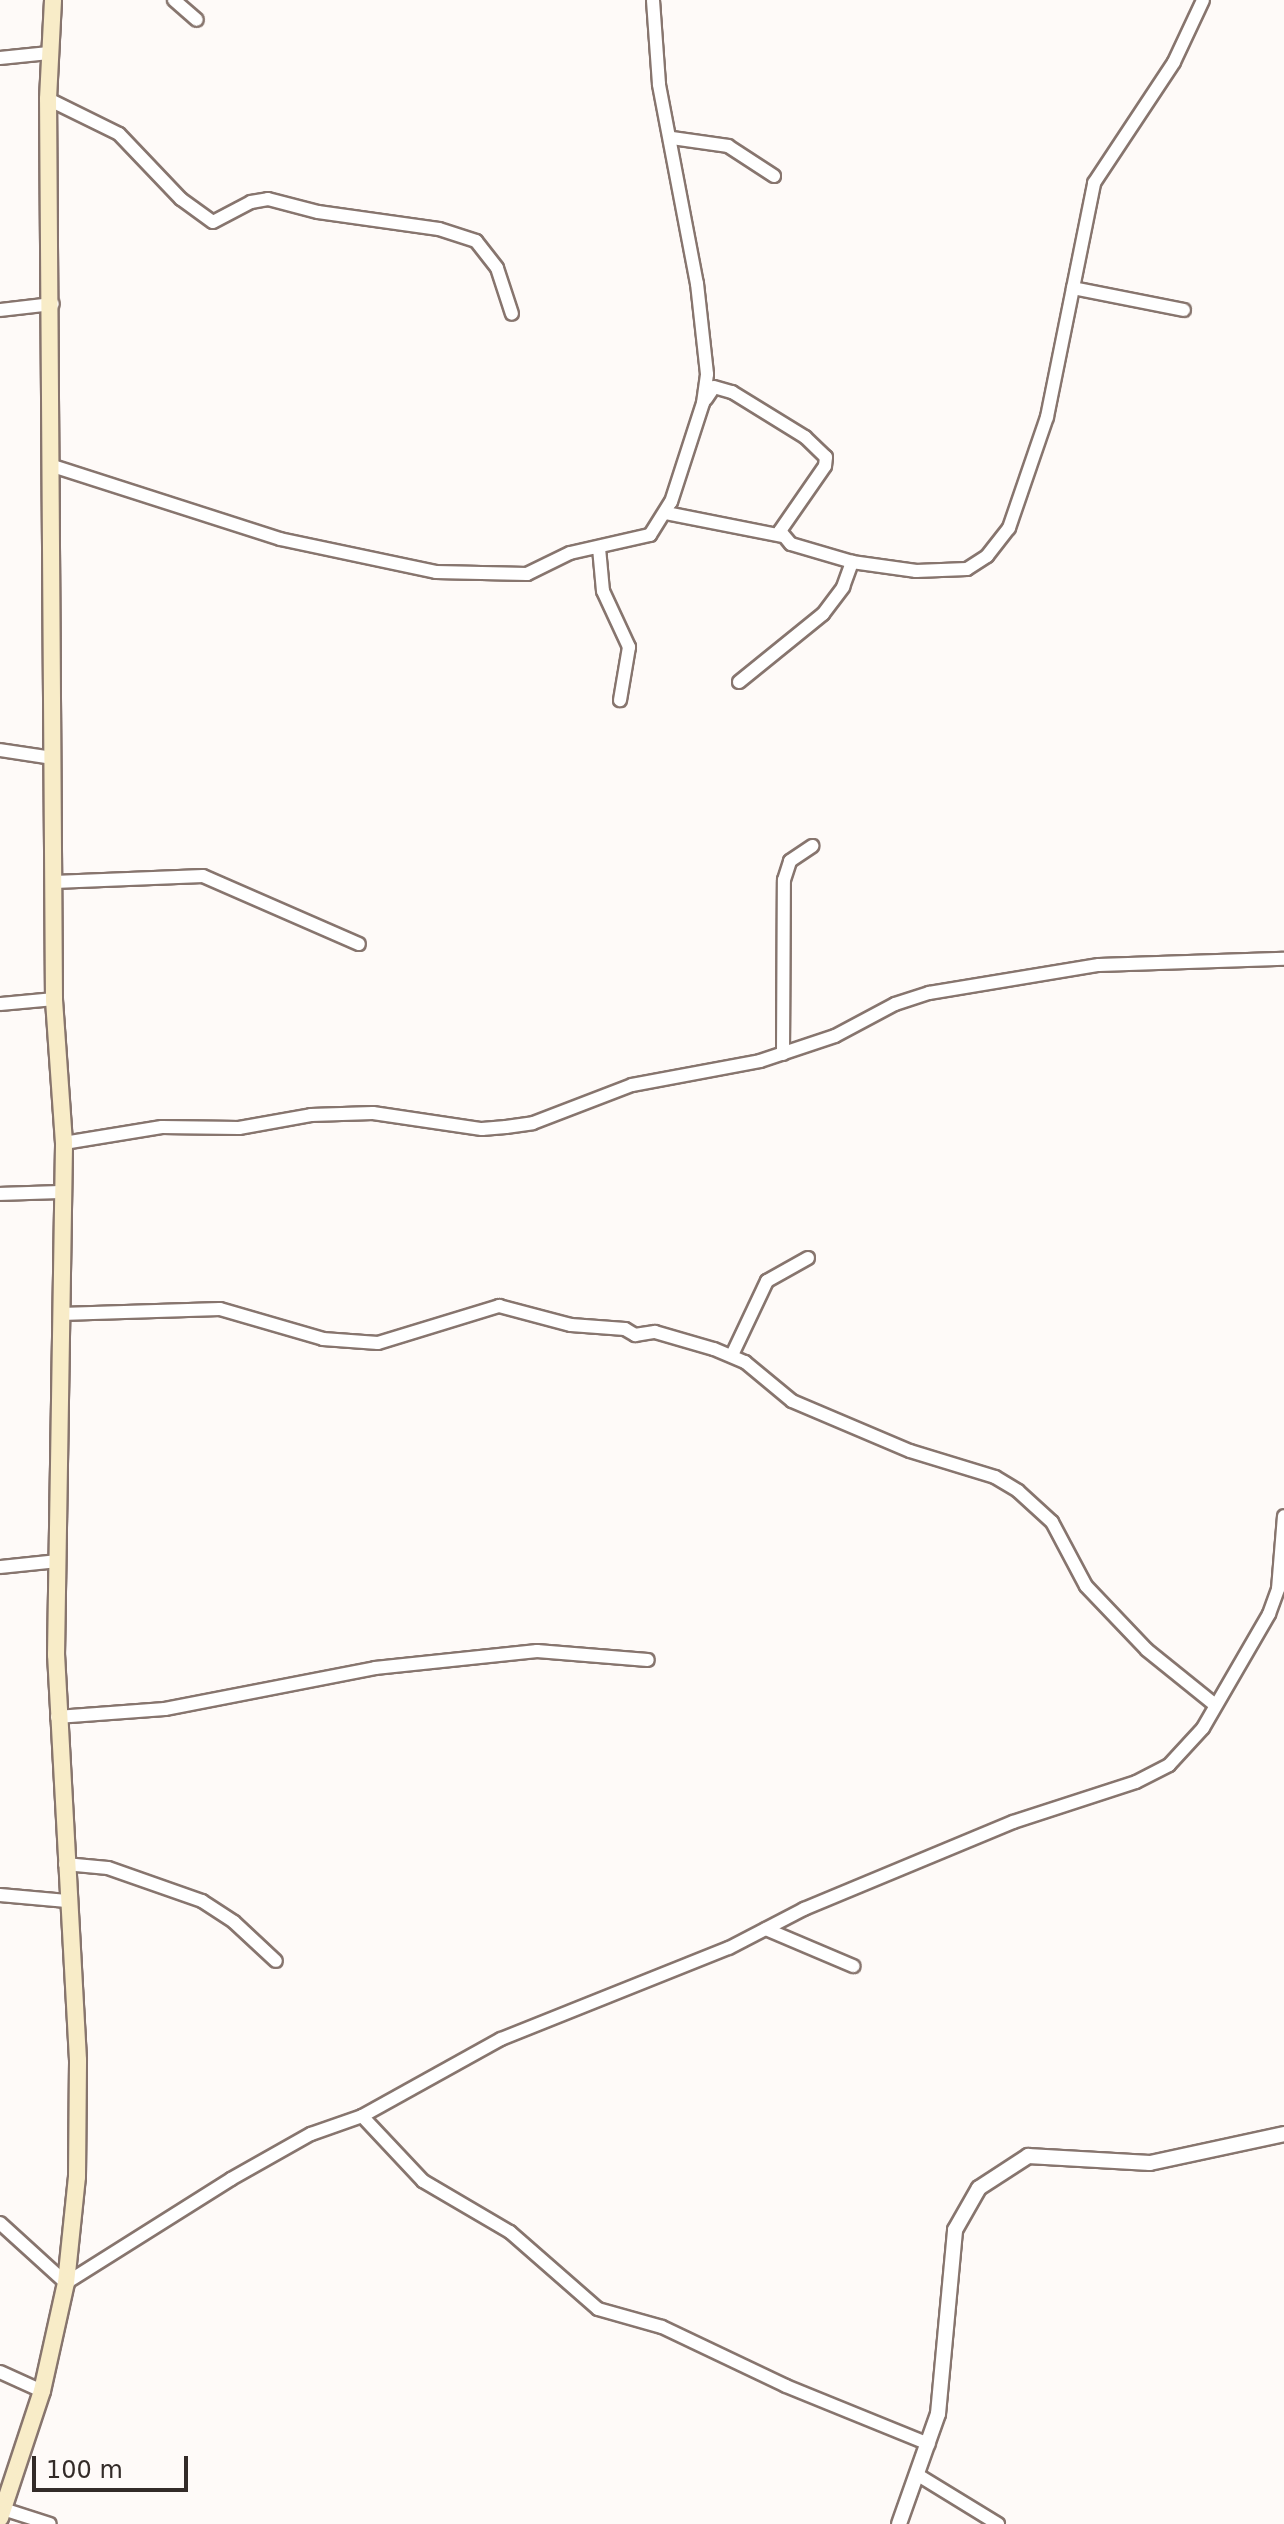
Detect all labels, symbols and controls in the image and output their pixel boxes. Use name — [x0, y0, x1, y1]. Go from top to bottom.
scale bar — [36, 2440, 192, 2490]
text: 100 m — [46, 2456, 123, 2484]

